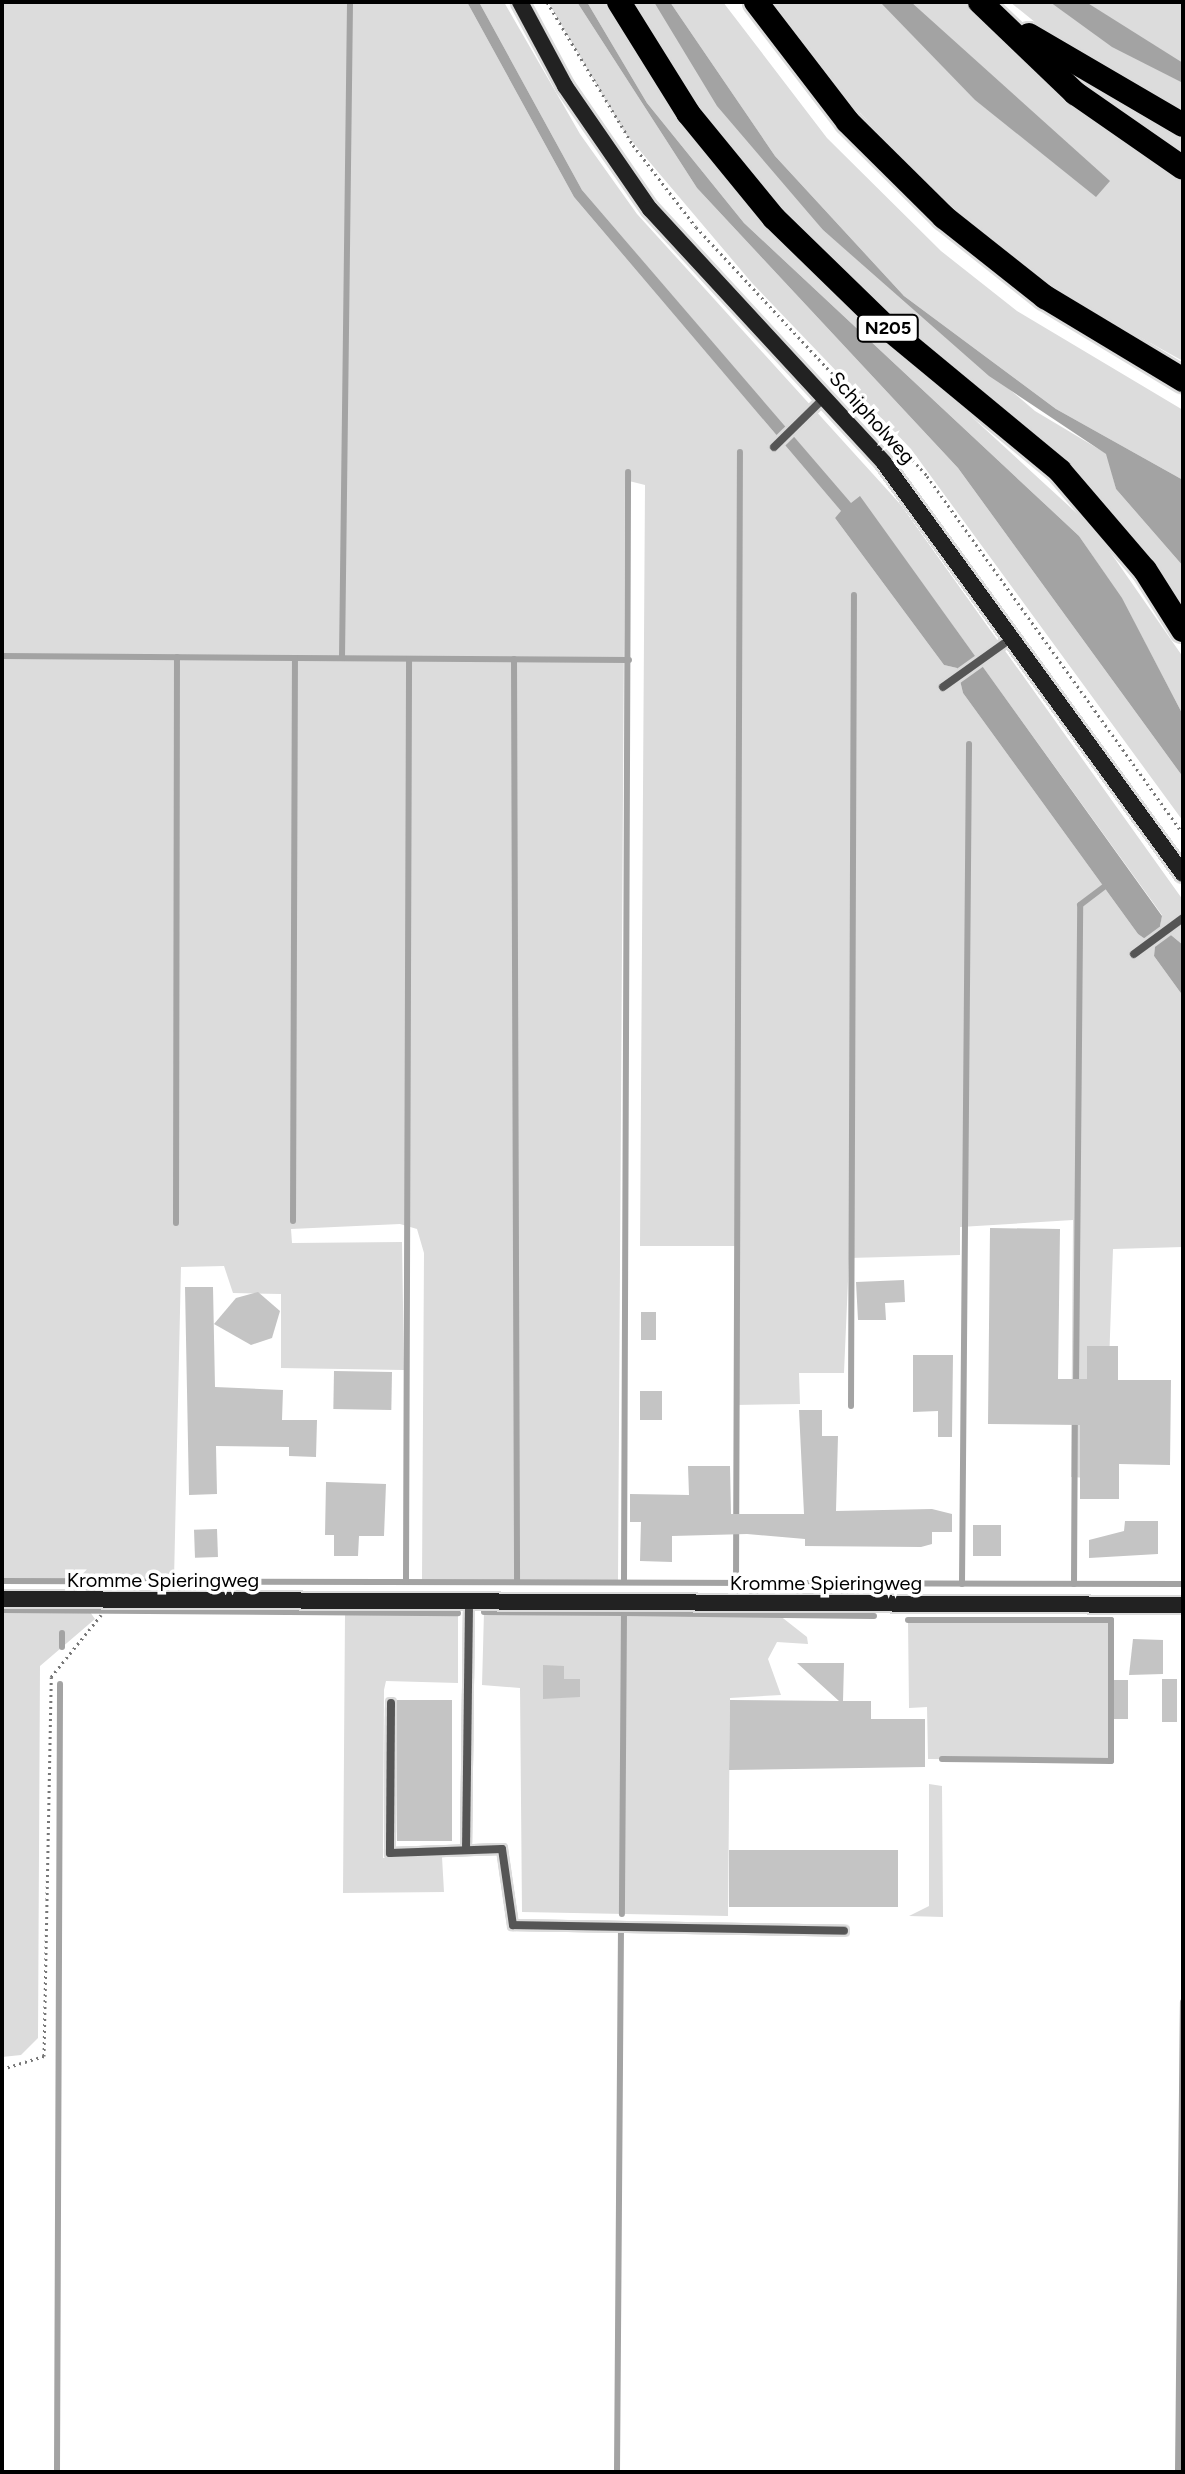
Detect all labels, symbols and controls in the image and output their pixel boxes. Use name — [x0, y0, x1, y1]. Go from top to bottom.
road number: N205 — [856, 314, 920, 342]
street label: Schipholweg — [824, 367, 920, 469]
street label: Kromme Spieringweg — [67, 1568, 259, 1592]
street label: Kromme Spieringweg — [730, 1571, 922, 1595]

